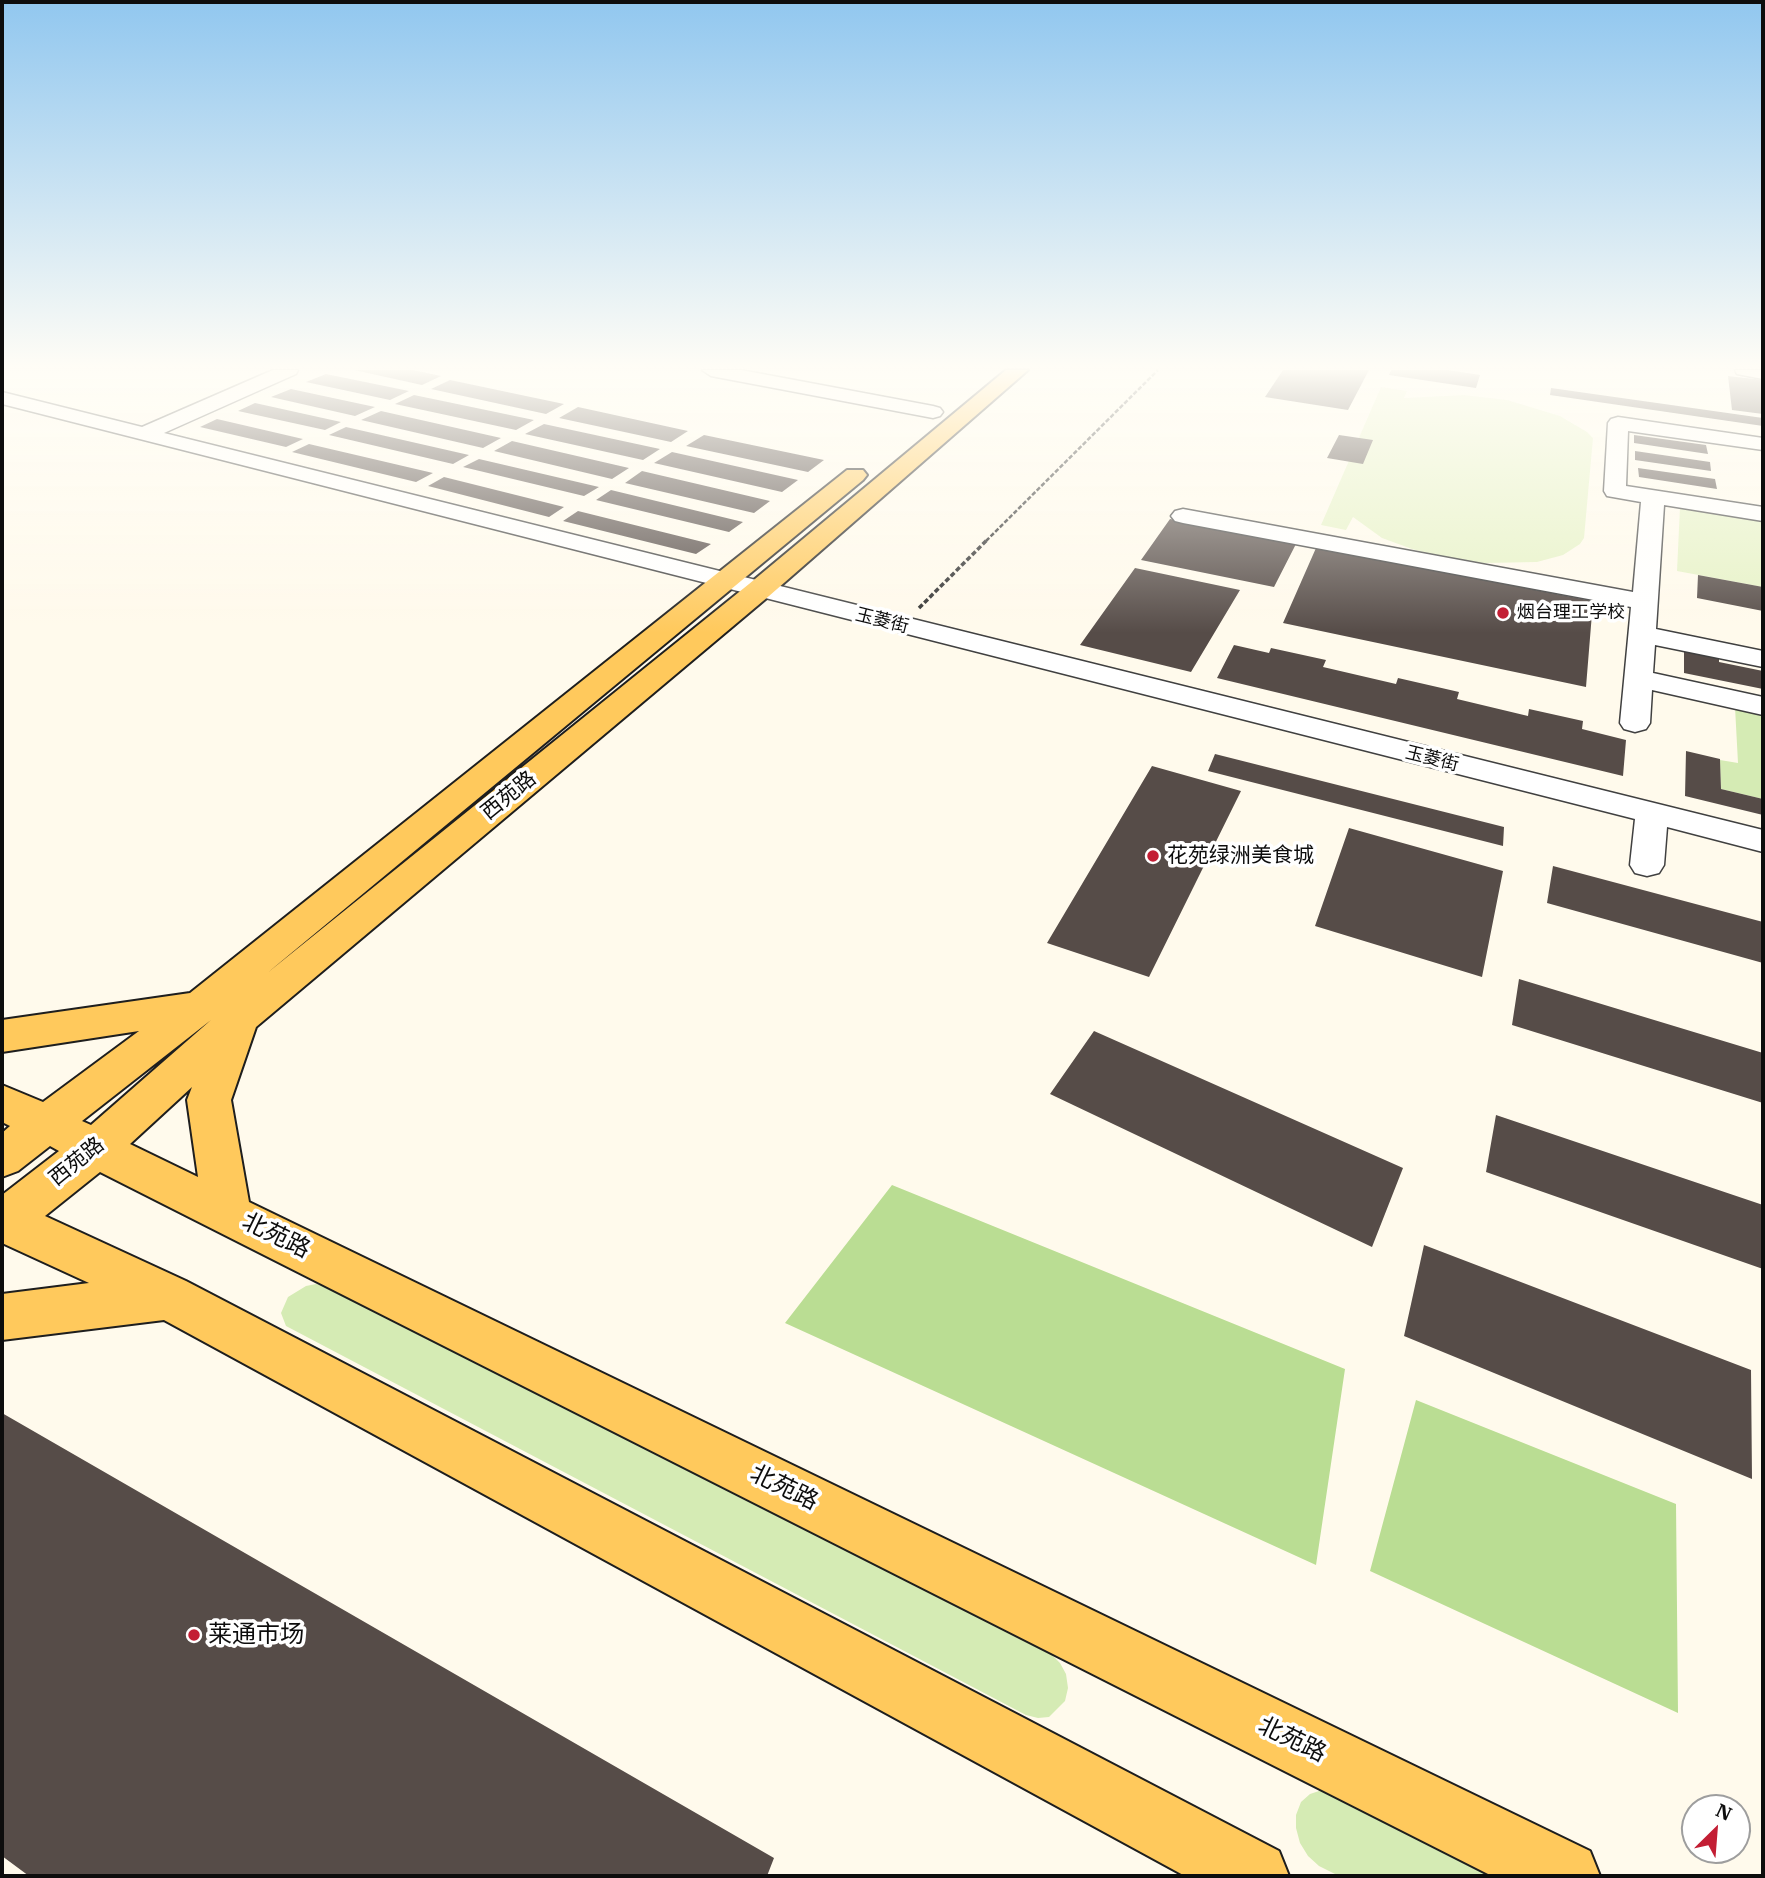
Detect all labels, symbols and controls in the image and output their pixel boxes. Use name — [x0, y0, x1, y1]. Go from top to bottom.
place label: 烟台理工学校 — [1517, 602, 1625, 624]
street label: 玉菱街 — [853, 604, 911, 638]
marker: 烟台理工学校 — [1495, 605, 1511, 621]
street label: 玉菱街 — [1403, 742, 1461, 776]
street label: 西苑路 — [477, 766, 541, 826]
place label: 花苑绿洲美食城 — [1167, 843, 1314, 869]
marker: 花苑绿洲美食城 — [1145, 848, 1161, 864]
street label: 西苑路 — [45, 1132, 109, 1192]
street label: 北苑路 — [237, 1207, 315, 1265]
street label: 北苑路 — [745, 1459, 823, 1517]
place label: 莱通市场 — [208, 1621, 304, 1649]
marker: 莱通市场 — [186, 1627, 202, 1643]
street label: 北苑路 — [1253, 1711, 1331, 1769]
north arrow — [1681, 1794, 1751, 1864]
text: N — [1712, 1798, 1736, 1826]

